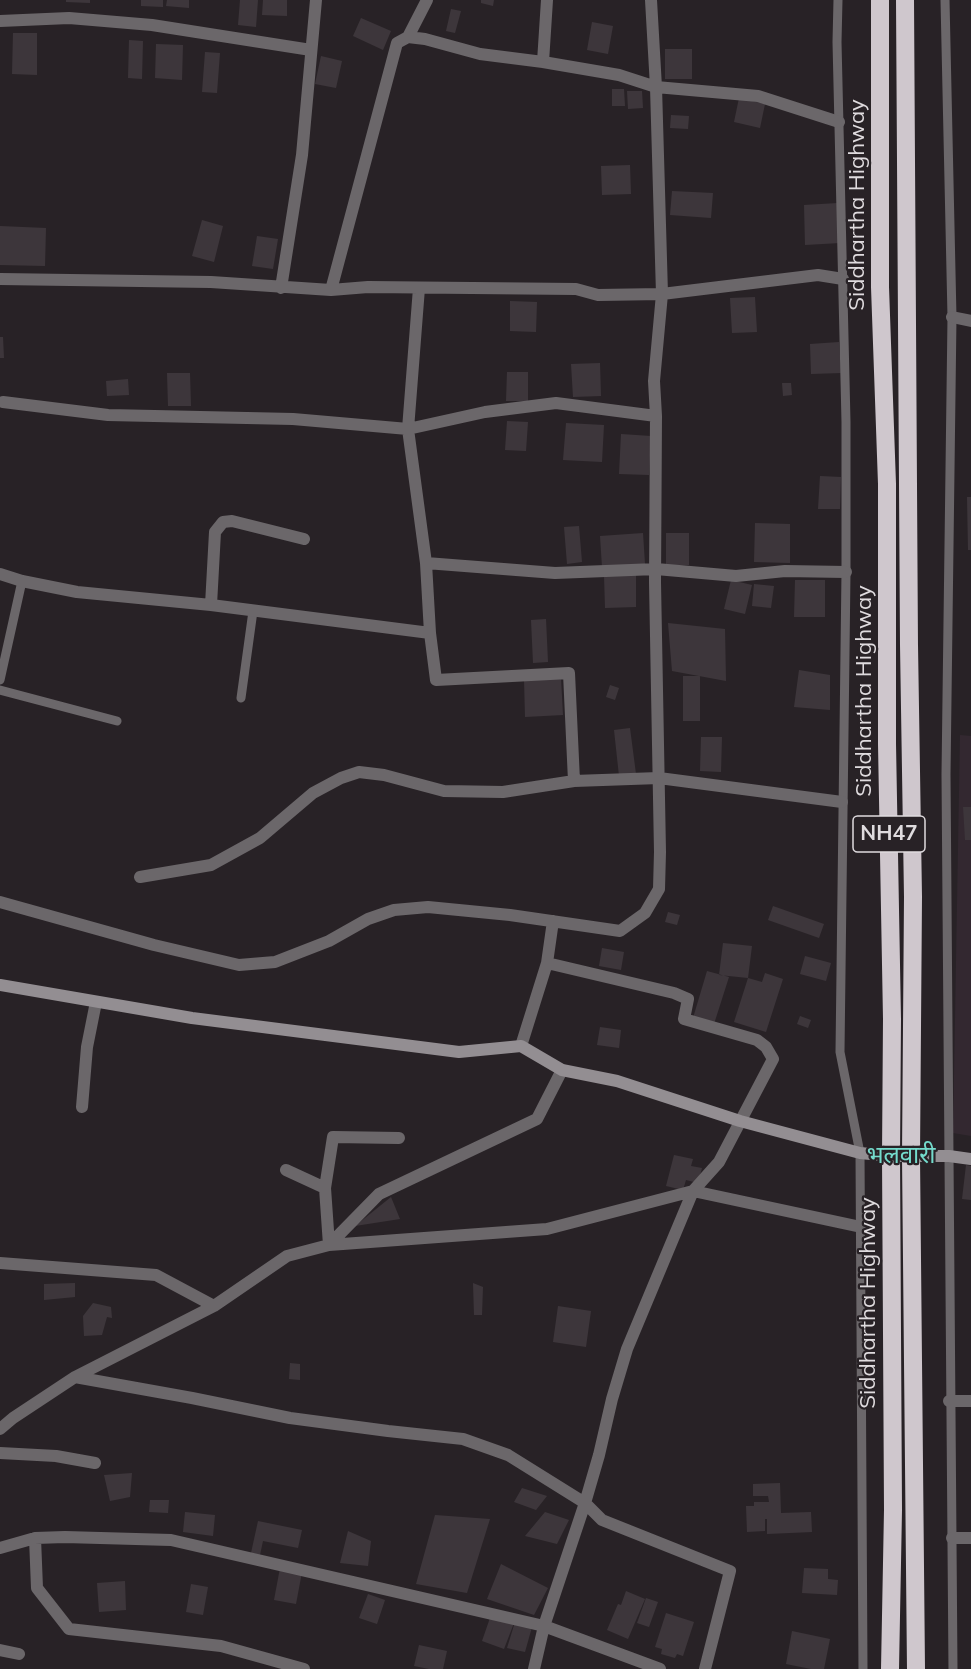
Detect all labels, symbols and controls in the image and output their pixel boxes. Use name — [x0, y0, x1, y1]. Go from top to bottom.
street label: Siddhartha Highway — [844, 99, 870, 311]
street label: Siddhartha Highway — [851, 585, 877, 797]
road number: NH47 — [853, 816, 925, 852]
district label: भलवारी — [867, 1142, 935, 1170]
street label: Siddhartha Highway — [855, 1197, 881, 1409]

